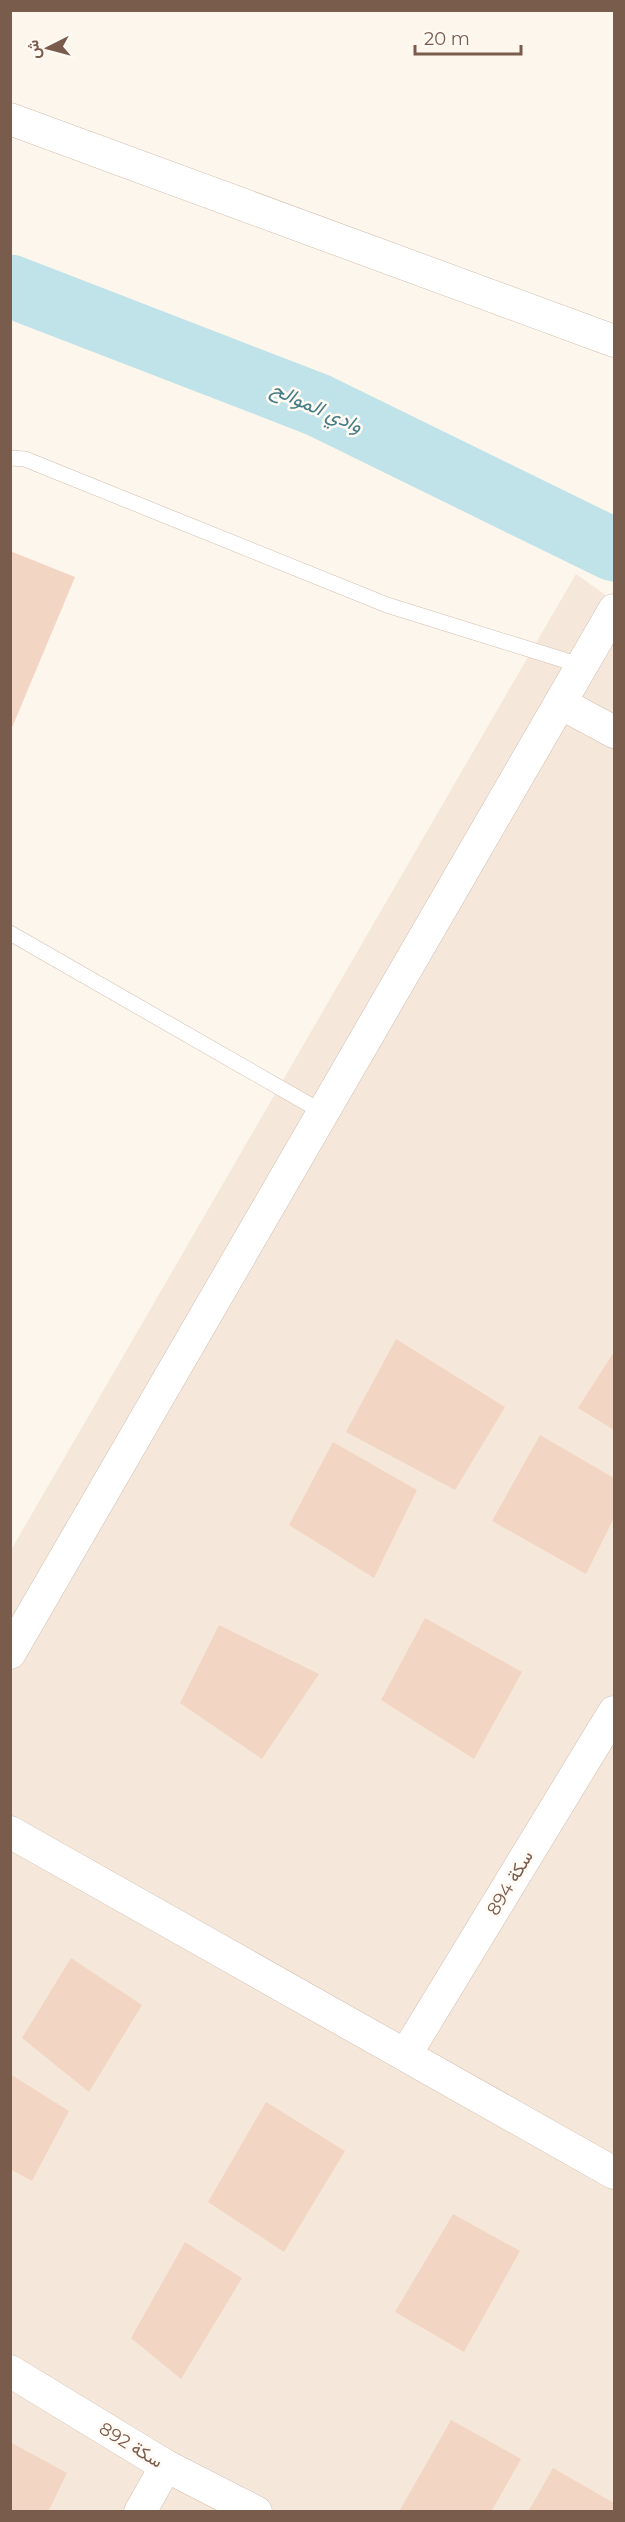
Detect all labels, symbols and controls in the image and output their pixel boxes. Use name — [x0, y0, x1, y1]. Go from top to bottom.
north arrow — [18, 18, 78, 78]
scale bar — [415, 18, 522, 56]
text: 20 m — [424, 28, 470, 50]
text: ش — [23, 39, 44, 60]
water label: وادي الموالح — [266, 376, 366, 441]
street label: سكة 894 — [482, 1847, 538, 1919]
street label: سكة 892 — [95, 2418, 167, 2472]

